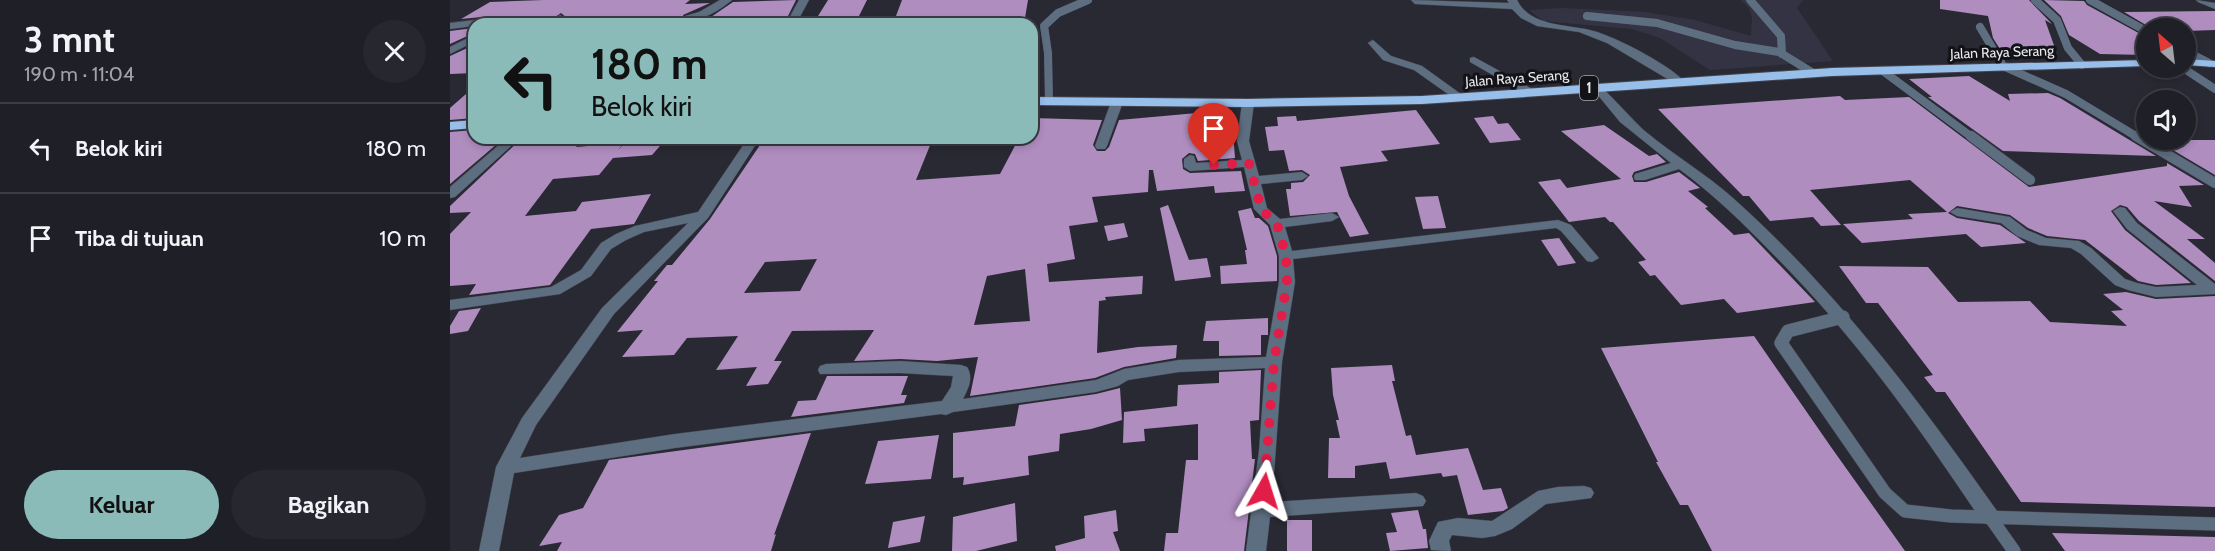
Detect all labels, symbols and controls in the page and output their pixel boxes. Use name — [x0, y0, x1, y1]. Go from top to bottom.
text: 3 mnt — [24, 17, 115, 61]
north arrow — [2136, 18, 2196, 78]
map controls — [2136, 18, 2196, 150]
button: close — [363, 20, 426, 83]
text: 180 m — [591, 38, 707, 90]
street label: Jalan Raya Serang — [1949, 41, 2055, 63]
icon: left — [492, 42, 570, 120]
text: 190 m · 11:04 — [24, 62, 134, 86]
street label: Jalan Raya Serang — [1463, 65, 1571, 91]
road number: 1 — [1580, 76, 1598, 100]
text: Belok kiri — [591, 90, 692, 123]
button: sound — [2136, 90, 2196, 150]
pin — [1188, 103, 1239, 165]
icon: arrive — [1197, 112, 1230, 145]
icon: left — [24, 132, 57, 165]
text: Belok kiri — [75, 135, 162, 162]
text: 180 m — [366, 135, 426, 162]
icon: arrive — [24, 222, 57, 255]
text: Tiba di tujuan — [75, 225, 204, 252]
text: 10 m — [379, 225, 426, 252]
position arrow — [1232, 459, 1296, 523]
button: Keluar — [24, 470, 219, 539]
button: Bagikan — [231, 470, 426, 539]

